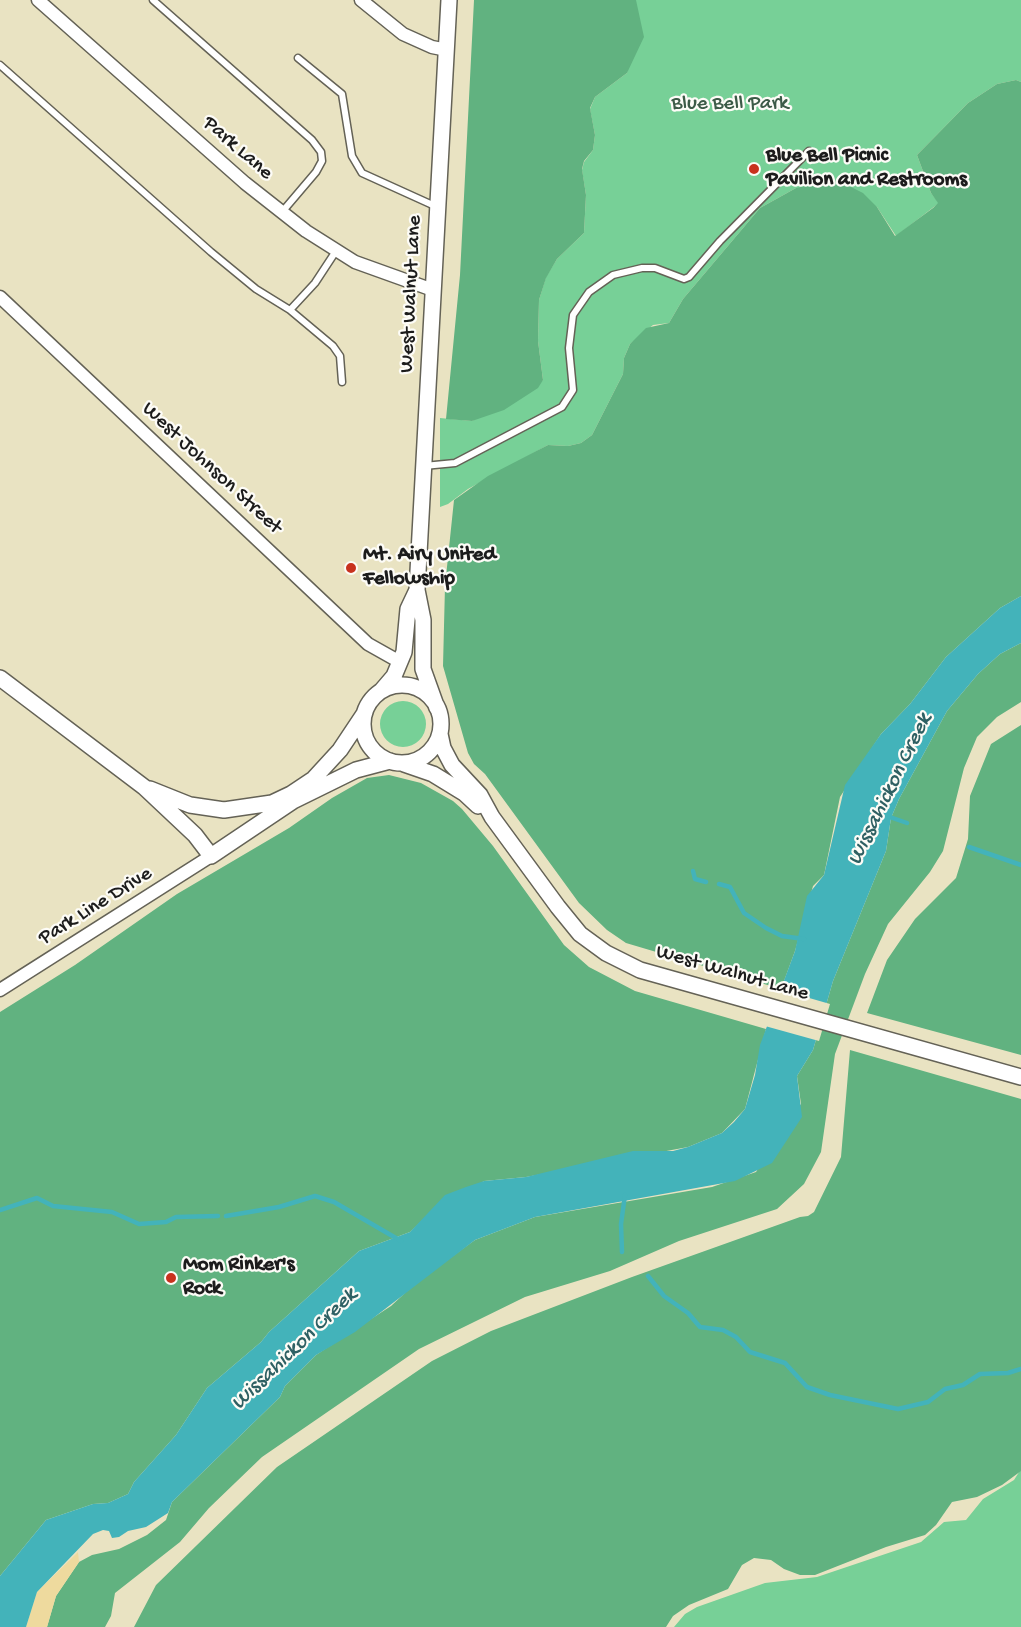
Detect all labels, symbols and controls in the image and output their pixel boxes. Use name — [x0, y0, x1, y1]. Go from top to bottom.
park label: Blue Bell Park — [672, 92, 788, 118]
street label: Park Lane — [197, 112, 277, 186]
place label: Blue Bell Picnic Pavilion and Restrooms — [766, 144, 967, 194]
marker: Blue Bell Picnic Pavilion and Restrooms — [747, 162, 761, 176]
street label: West Walnut Lane — [395, 215, 429, 373]
street label: West Johnson Street — [136, 397, 286, 541]
place label: Mt. Airy United Fellowship — [363, 543, 496, 593]
marker: Mt. Airy United Fellowship — [344, 561, 358, 575]
water label: Wissahickon Creek — [843, 710, 939, 870]
street label: Park Line Drive — [35, 862, 157, 952]
street label: West Walnut Lane — [653, 940, 811, 1008]
place label: Mom Rinker's Rock — [183, 1253, 295, 1303]
marker: Mom Rinker's Rock — [164, 1271, 178, 1285]
water label: Wissahickon Creek — [226, 1283, 364, 1417]

